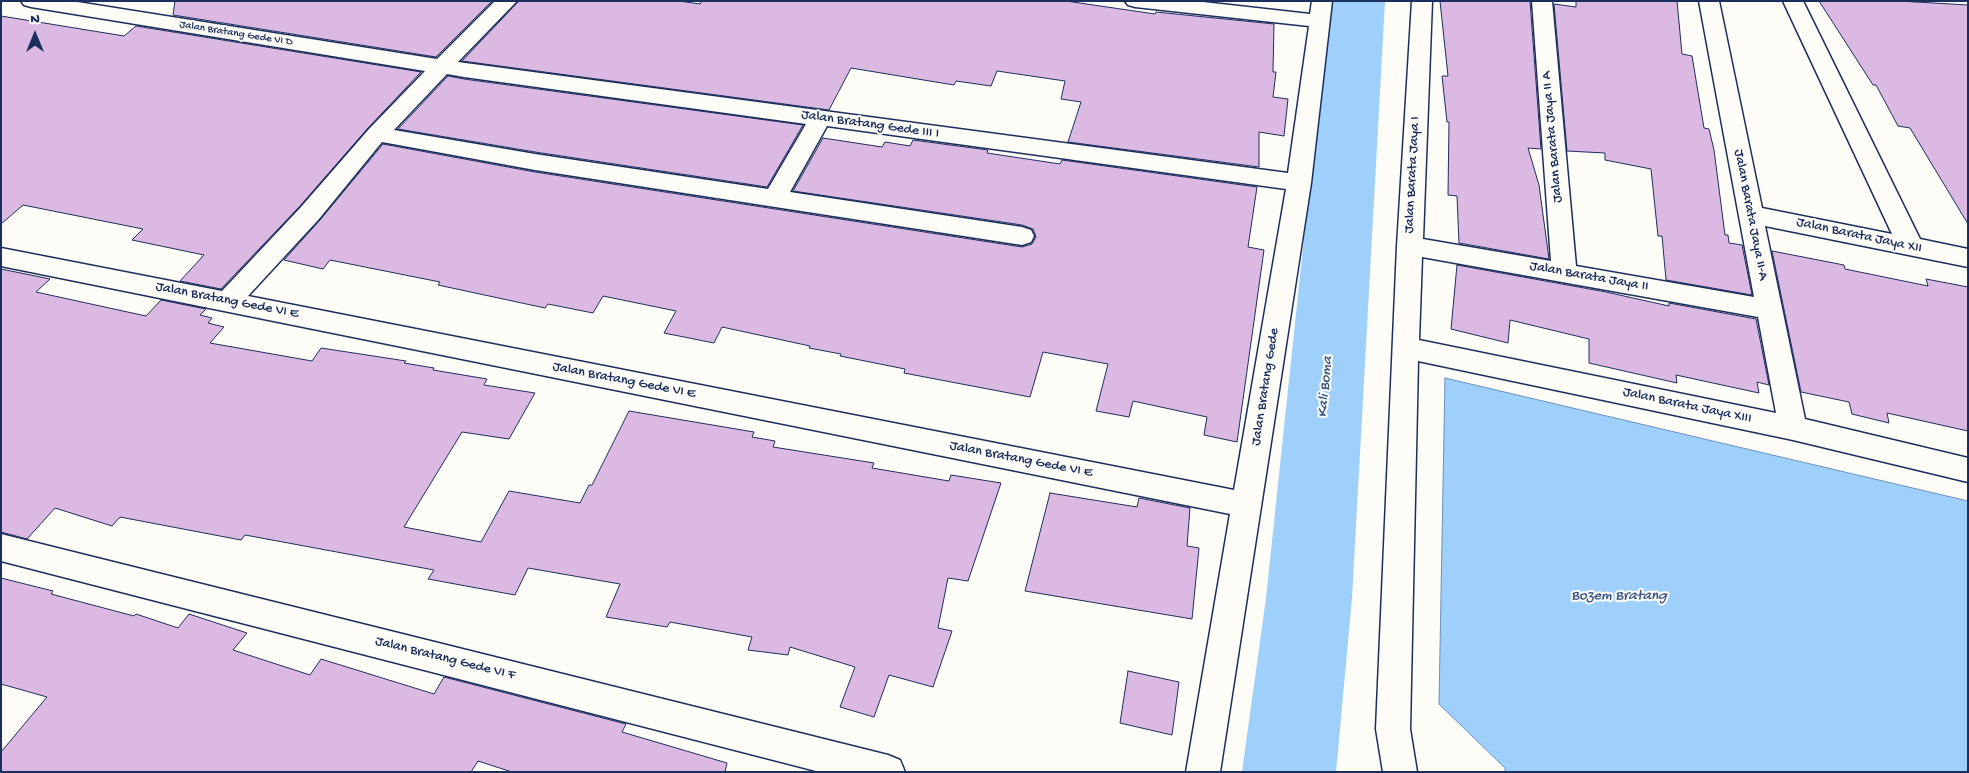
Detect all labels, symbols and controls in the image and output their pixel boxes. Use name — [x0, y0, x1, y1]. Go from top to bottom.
north arrow — [10, 10, 60, 60]
text: N — [30, 11, 40, 28]
street label: Jalan Bratang Gede VI D — [178, 19, 294, 49]
street label: Jalan Barata Jaya II A — [1539, 71, 1567, 203]
street label: Jalan Bratang Gede III I — [800, 107, 940, 143]
street label: Jalan Barata Jaya I — [1402, 116, 1424, 234]
street label: Jalan Barata Jaya II-A — [1729, 148, 1771, 282]
street label: Jalan Barata Jaya XII — [1795, 214, 1923, 258]
street label: Jalan Barata Jaya II — [1528, 258, 1650, 296]
street label: Jalan Bratang Gede VI E — [154, 279, 300, 323]
street label: Jalan Bratang Gede — [1248, 327, 1284, 447]
water label: Kali Boma — [1314, 356, 1338, 418]
street label: Jalan Bratang Gede VI E — [551, 359, 697, 403]
street label: Jalan Barata Jaya XIII — [1621, 384, 1753, 428]
street label: Jalan Bratang Gede VI E — [948, 438, 1094, 482]
water label: Bozem Bratang — [1571, 588, 1667, 606]
street label: Jalan Bratang Gede VI F — [373, 633, 517, 685]

